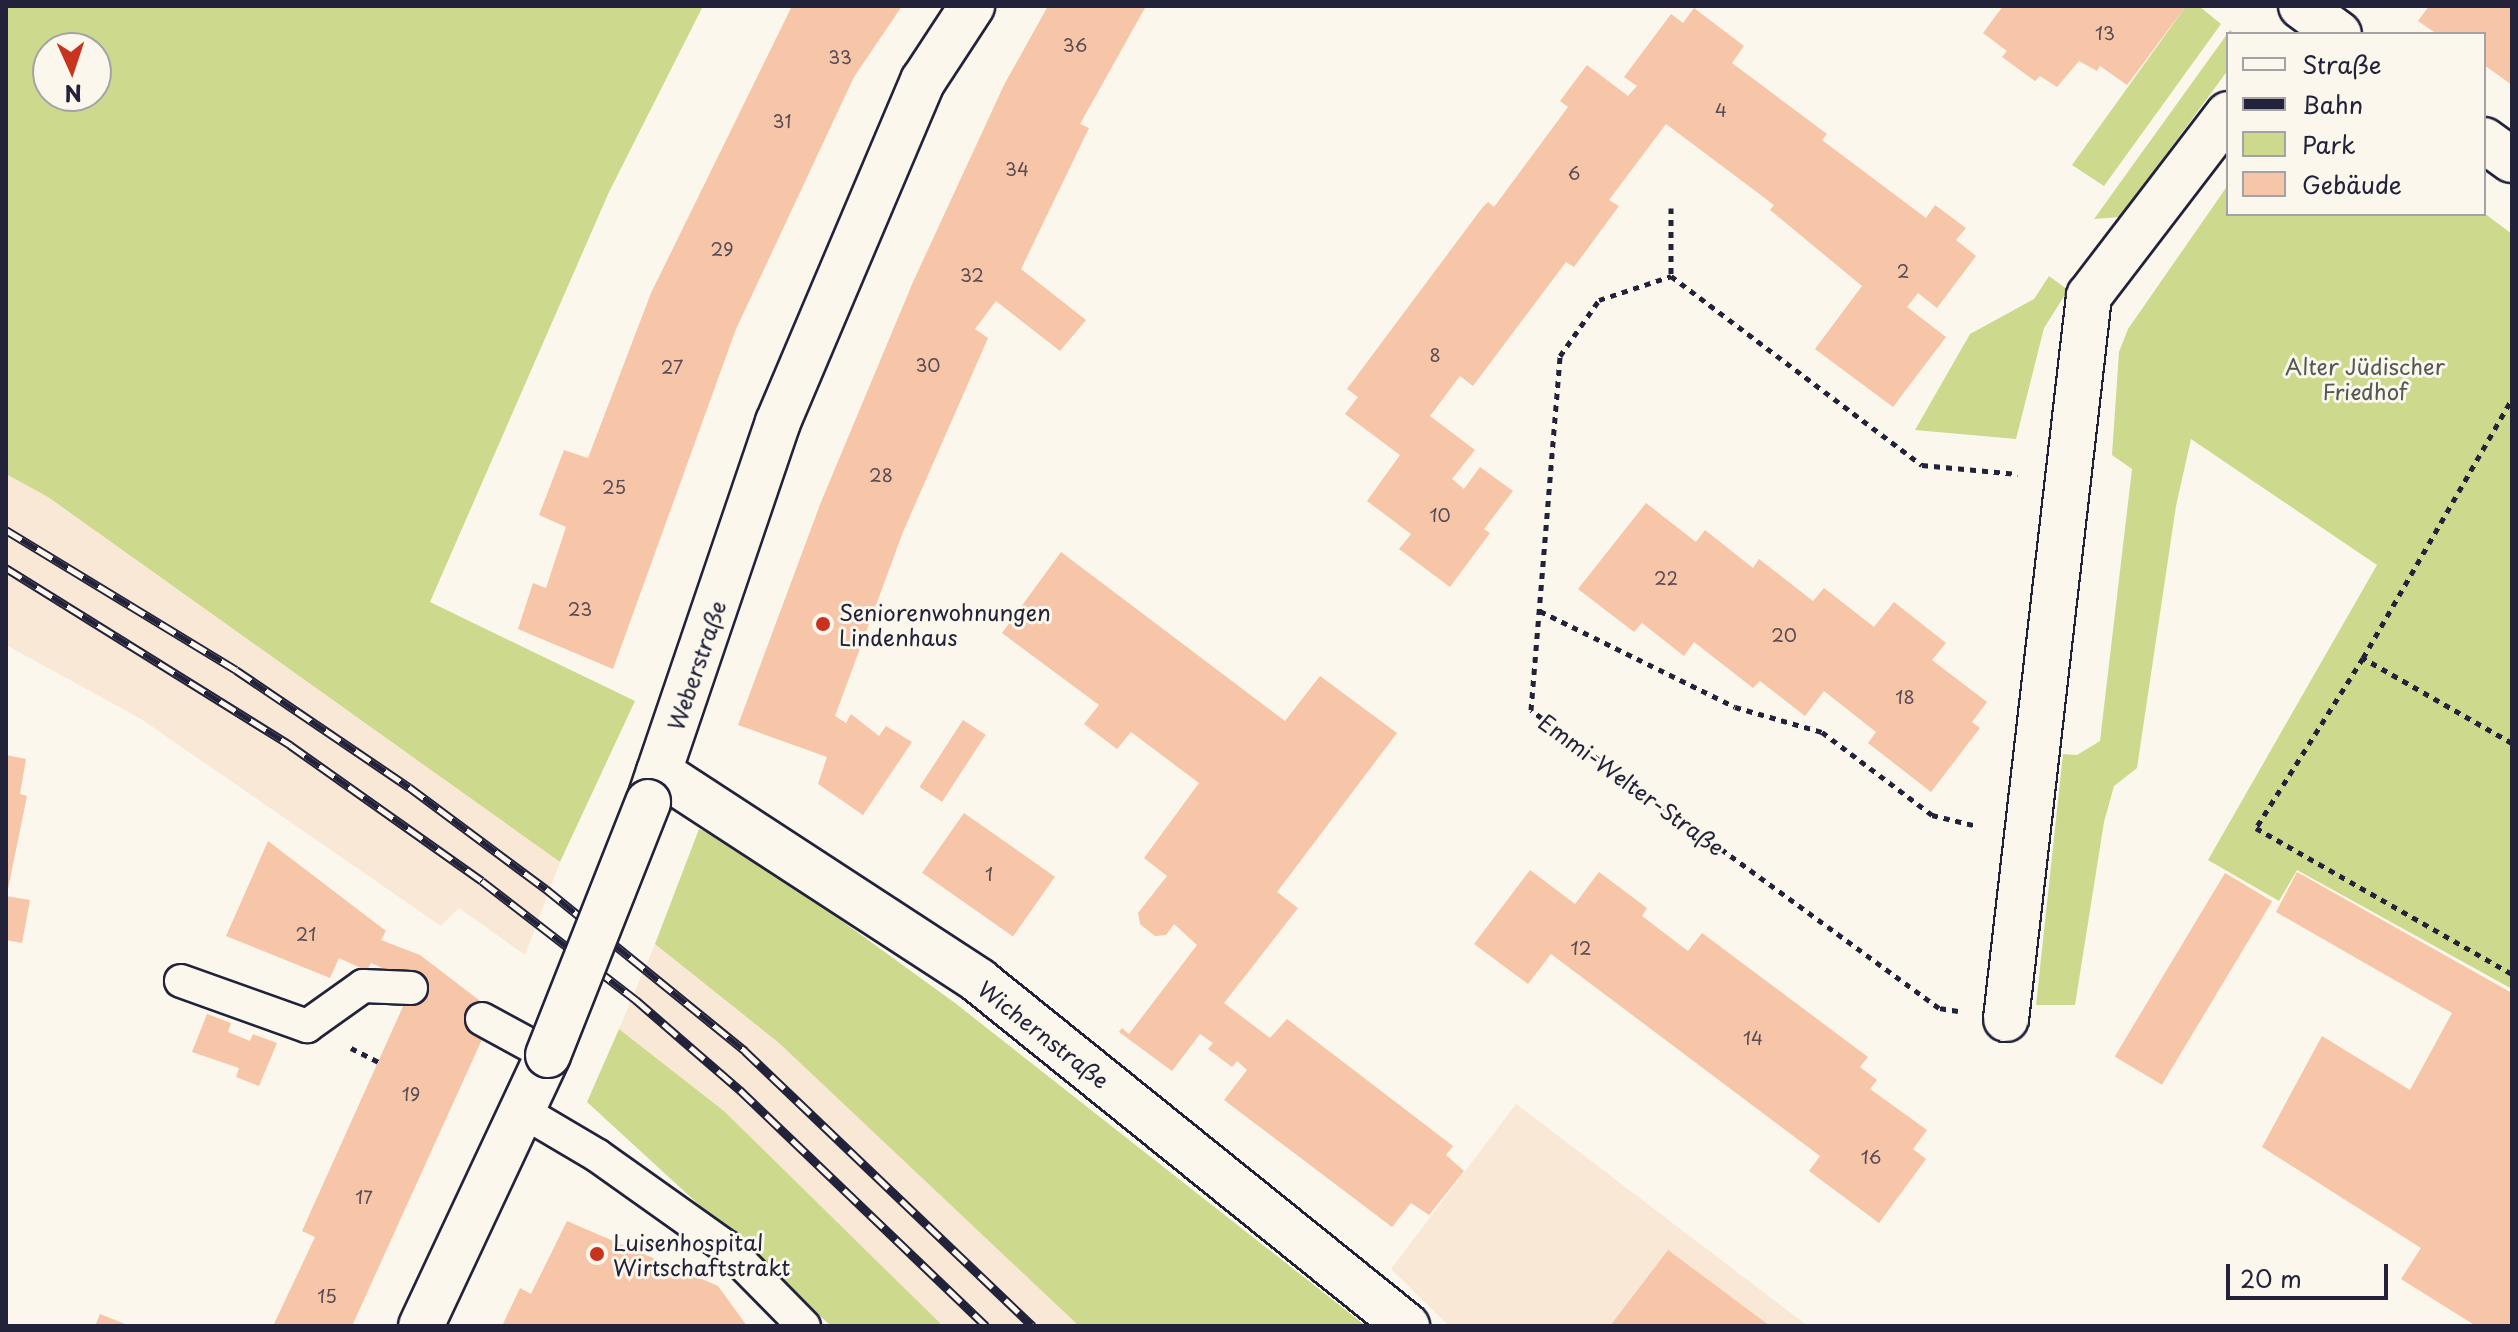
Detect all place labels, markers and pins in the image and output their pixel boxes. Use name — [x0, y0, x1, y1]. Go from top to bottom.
place label: Seniorenwohnungen Lindenhaus — [839, 598, 1051, 650]
marker: Seniorenwohnungen Lindenhaus — [814, 615, 832, 633]
place label: Luisenhospital Wirtschaftstrakt — [613, 1228, 790, 1280]
marker: Luisenhospital Wirtschaftstrakt — [588, 1245, 606, 1263]

